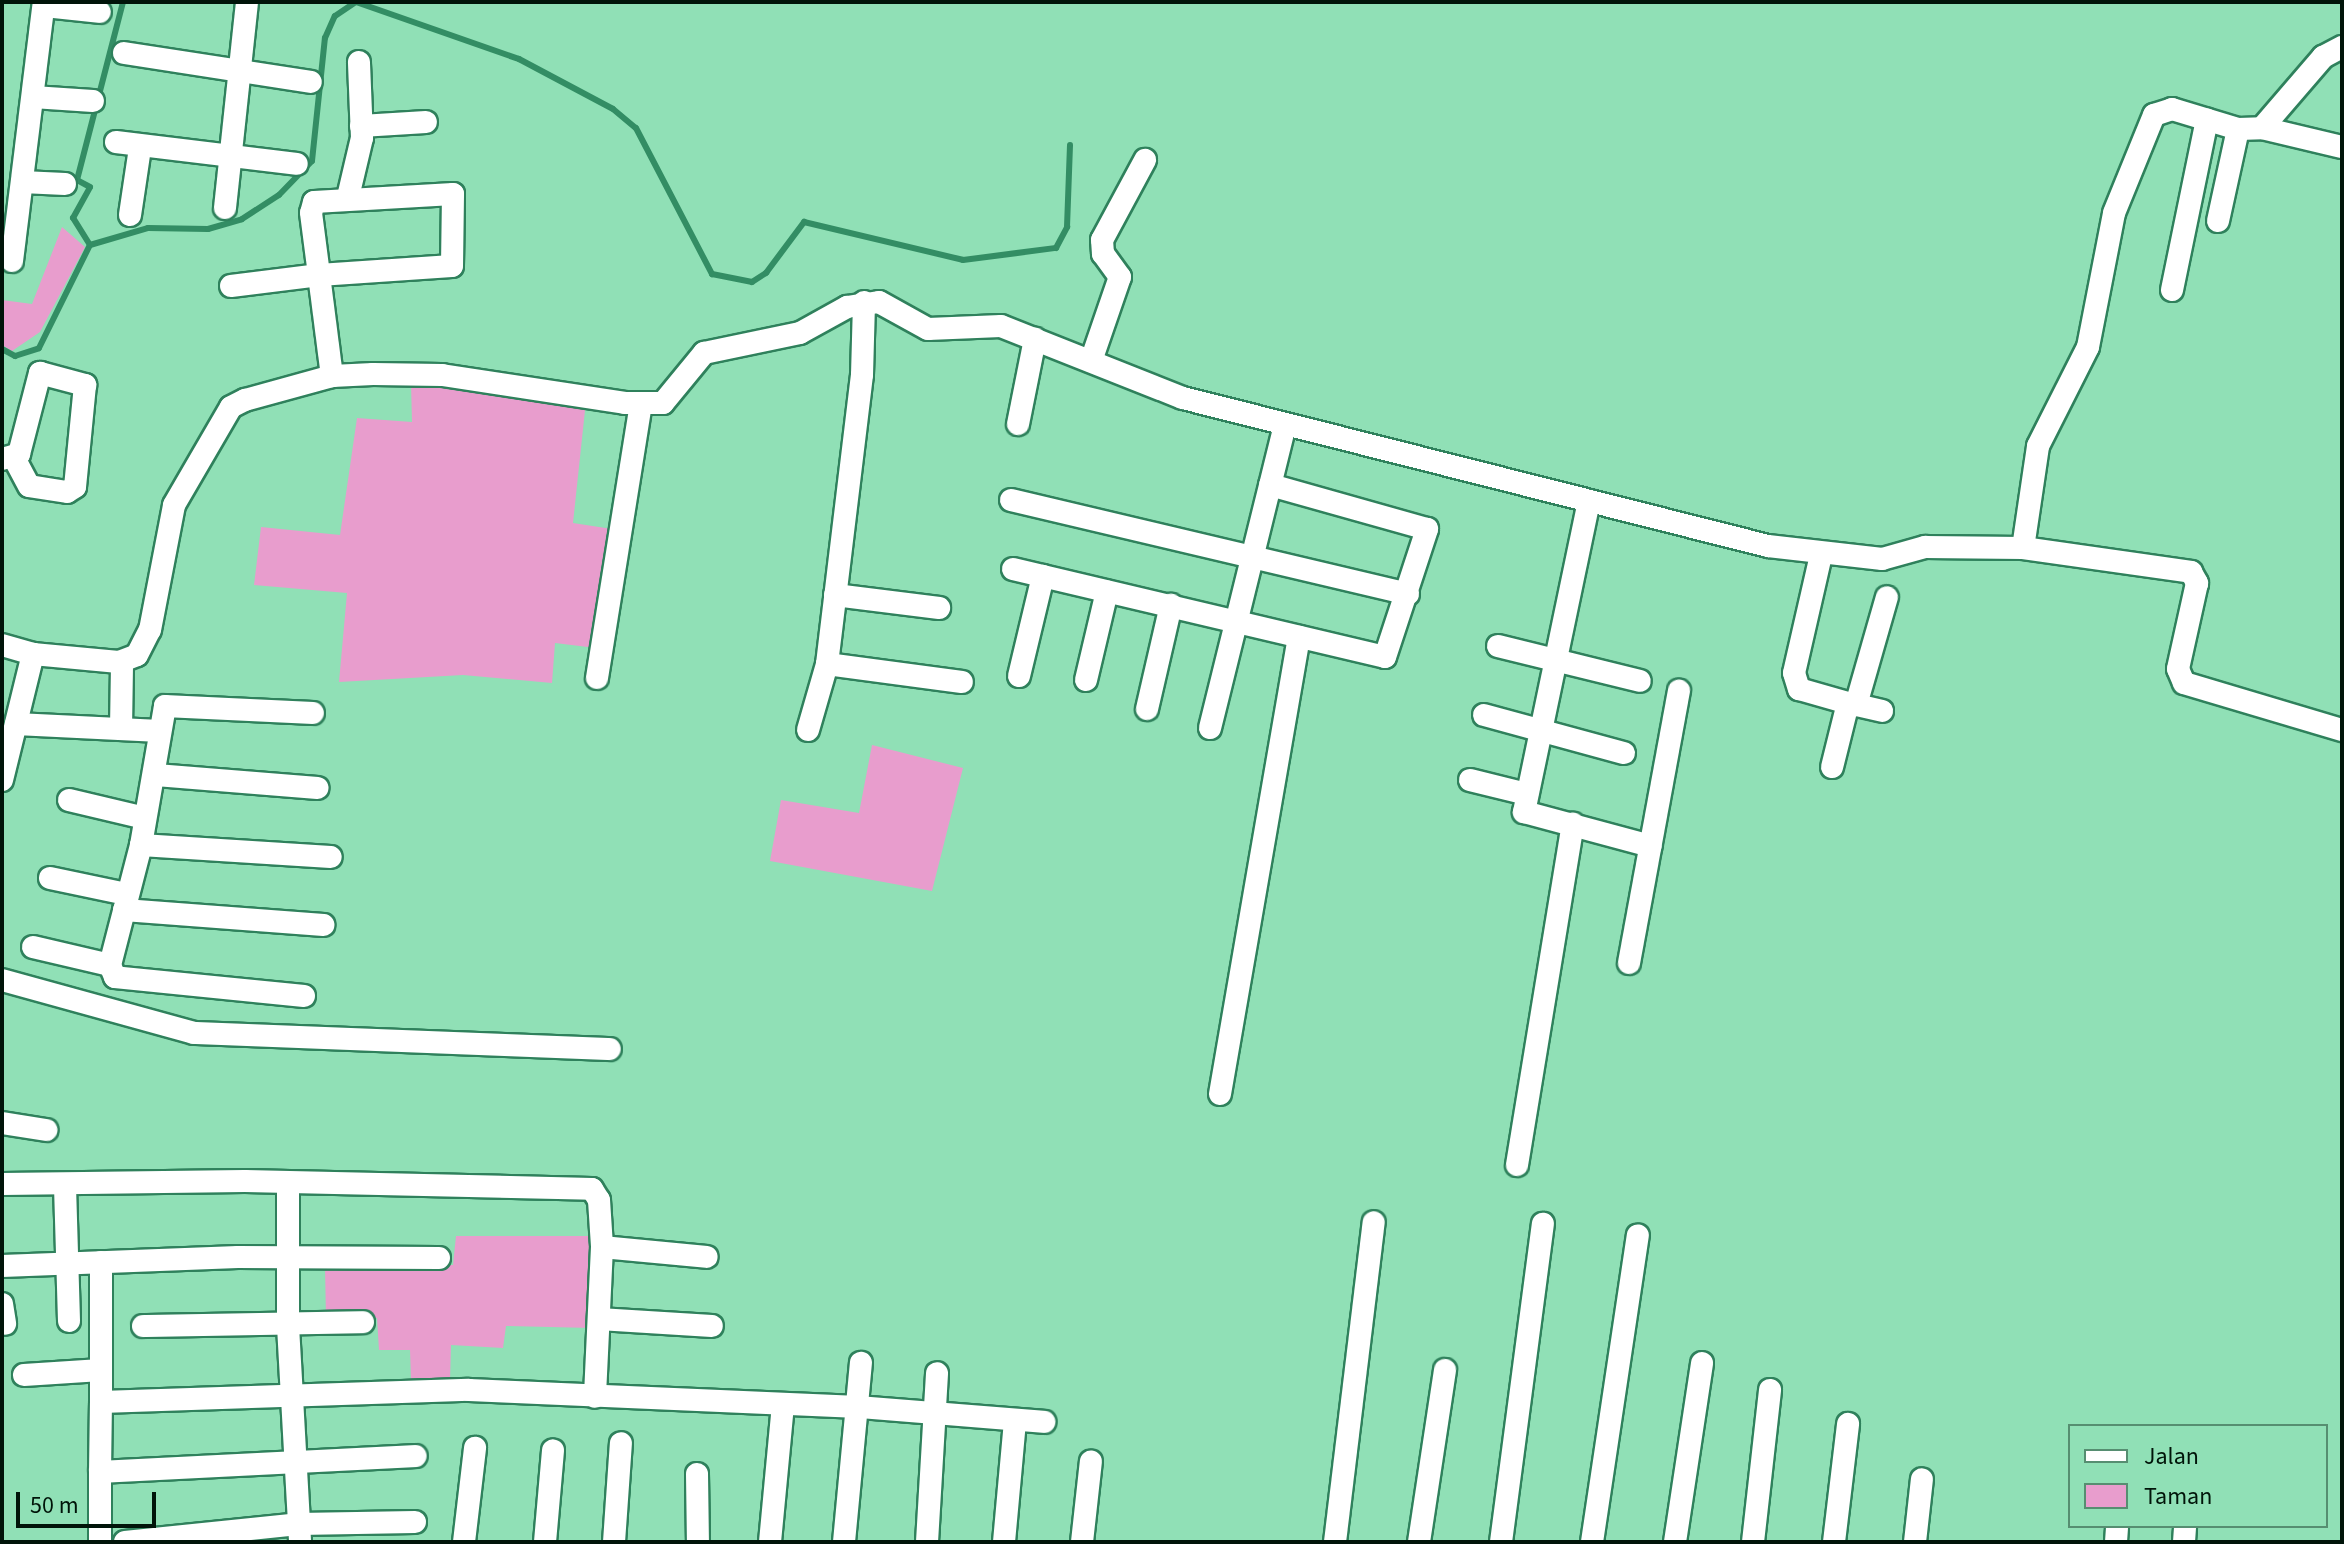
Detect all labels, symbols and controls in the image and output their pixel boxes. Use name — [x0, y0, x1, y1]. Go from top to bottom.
legend — [2068, 1424, 2328, 1528]
text: Jalan — [2144, 1439, 2199, 1474]
scale bar — [20, 1476, 160, 1526]
text: Taman — [2144, 1479, 2212, 1514]
text: 50 m — [30, 1488, 79, 1523]

